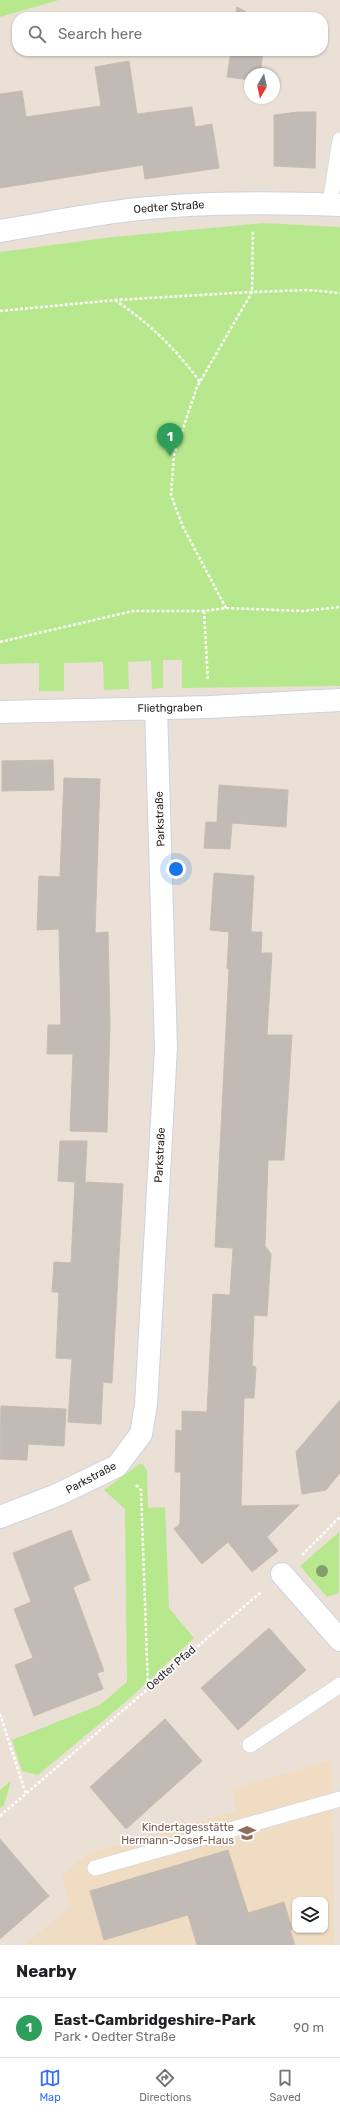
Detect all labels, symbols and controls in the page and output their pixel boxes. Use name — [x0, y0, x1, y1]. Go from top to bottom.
search box — [12, 12, 328, 56]
icon: search — [26, 23, 48, 45]
text: Search here — [58, 25, 142, 43]
north arrow — [244, 68, 280, 104]
street label: Oedter Straße — [133, 198, 205, 216]
pin: 1 — [157, 423, 183, 456]
street label: Fliethgraben — [137, 701, 203, 715]
street label: Parkstraße — [153, 791, 167, 847]
your location — [166, 859, 186, 879]
street label: Parkstraße — [152, 1127, 168, 1183]
street label: Parkstraße — [63, 1459, 119, 1497]
street label: Oedter Pfad — [144, 1643, 198, 1693]
place label: Kindertagesstätte Hermann-Josef-Haus — [121, 1821, 234, 1847]
school or university icon: Kindertagesstätte Hermann-Josef-Haus — [237, 1823, 257, 1843]
map controls — [292, 1897, 328, 1933]
button: layers — [292, 1897, 328, 1933]
text: Nearby — [16, 1961, 77, 1981]
text: East-Cambridgeshire-Park — [54, 2011, 256, 2029]
text: 1 — [26, 2020, 32, 2035]
text: 90 m — [293, 2020, 324, 2035]
text: Park · Oedter Straße — [54, 2029, 176, 2044]
tab: Map — [39, 2067, 61, 2104]
tab: Directions — [139, 2067, 191, 2104]
tab: Saved — [270, 2067, 301, 2104]

